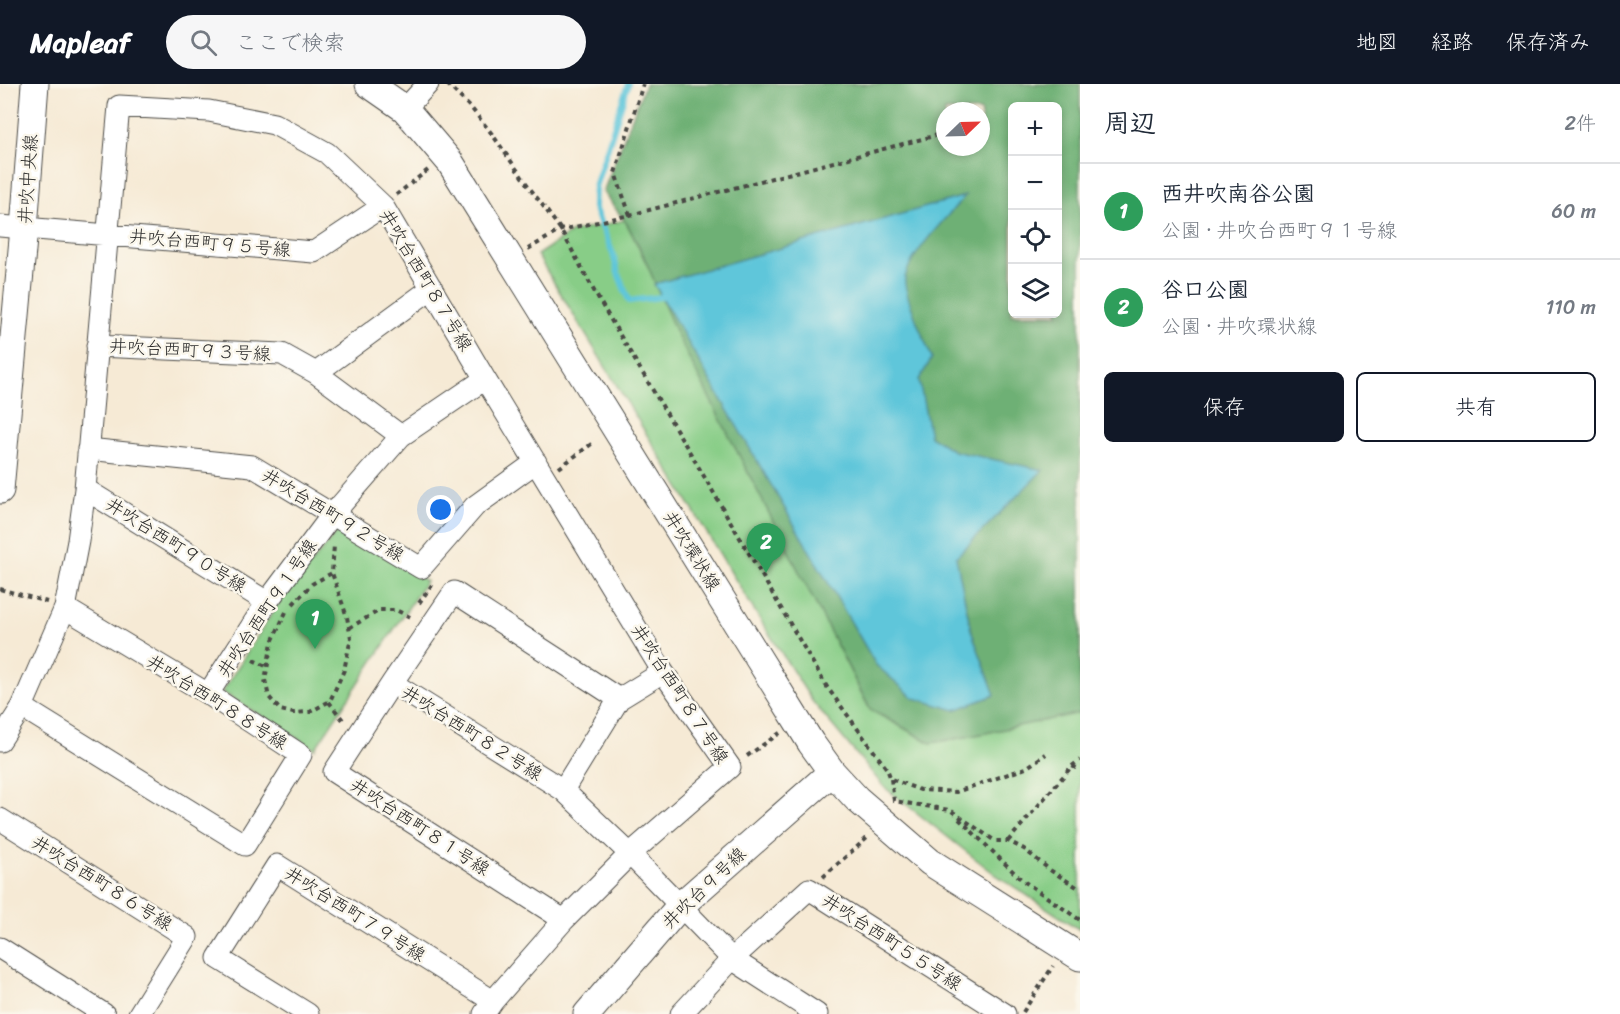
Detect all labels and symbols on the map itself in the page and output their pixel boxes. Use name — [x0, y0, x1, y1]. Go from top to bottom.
north arrow — [936, 102, 990, 156]
street label: 井吹中央線 — [9, 133, 47, 225]
street label: 井吹台西町８７号線 — [371, 202, 481, 358]
street label: 井吹台西町９５号線 — [128, 220, 292, 266]
street label: 井吹台西町９３号線 — [108, 330, 272, 370]
street label: 井吹台西町９２号線 — [255, 460, 411, 570]
street label: 井吹台西町９０号線 — [99, 489, 253, 601]
your location — [426, 495, 455, 524]
street label: 井吹環状線 — [655, 504, 729, 598]
pin: 2 — [746, 524, 786, 573]
street label: 井吹台西町９１号線 — [208, 532, 326, 684]
pin: 1 — [296, 600, 334, 649]
street label: 井吹台西町８７号線 — [622, 617, 738, 771]
street label: 井吹台西町８８号線 — [140, 646, 294, 758]
street label: 井吹台西町８２号線 — [395, 677, 549, 789]
street label: 井吹台西町８１号線 — [343, 769, 497, 885]
street label: 井吹台西町８６号線 — [25, 827, 179, 939]
street label: 井吹台９号線 — [654, 839, 754, 937]
street label: 井吹台西町７９号線 — [278, 858, 432, 970]
street label: 井吹台西町５５号線 — [815, 884, 969, 1000]

